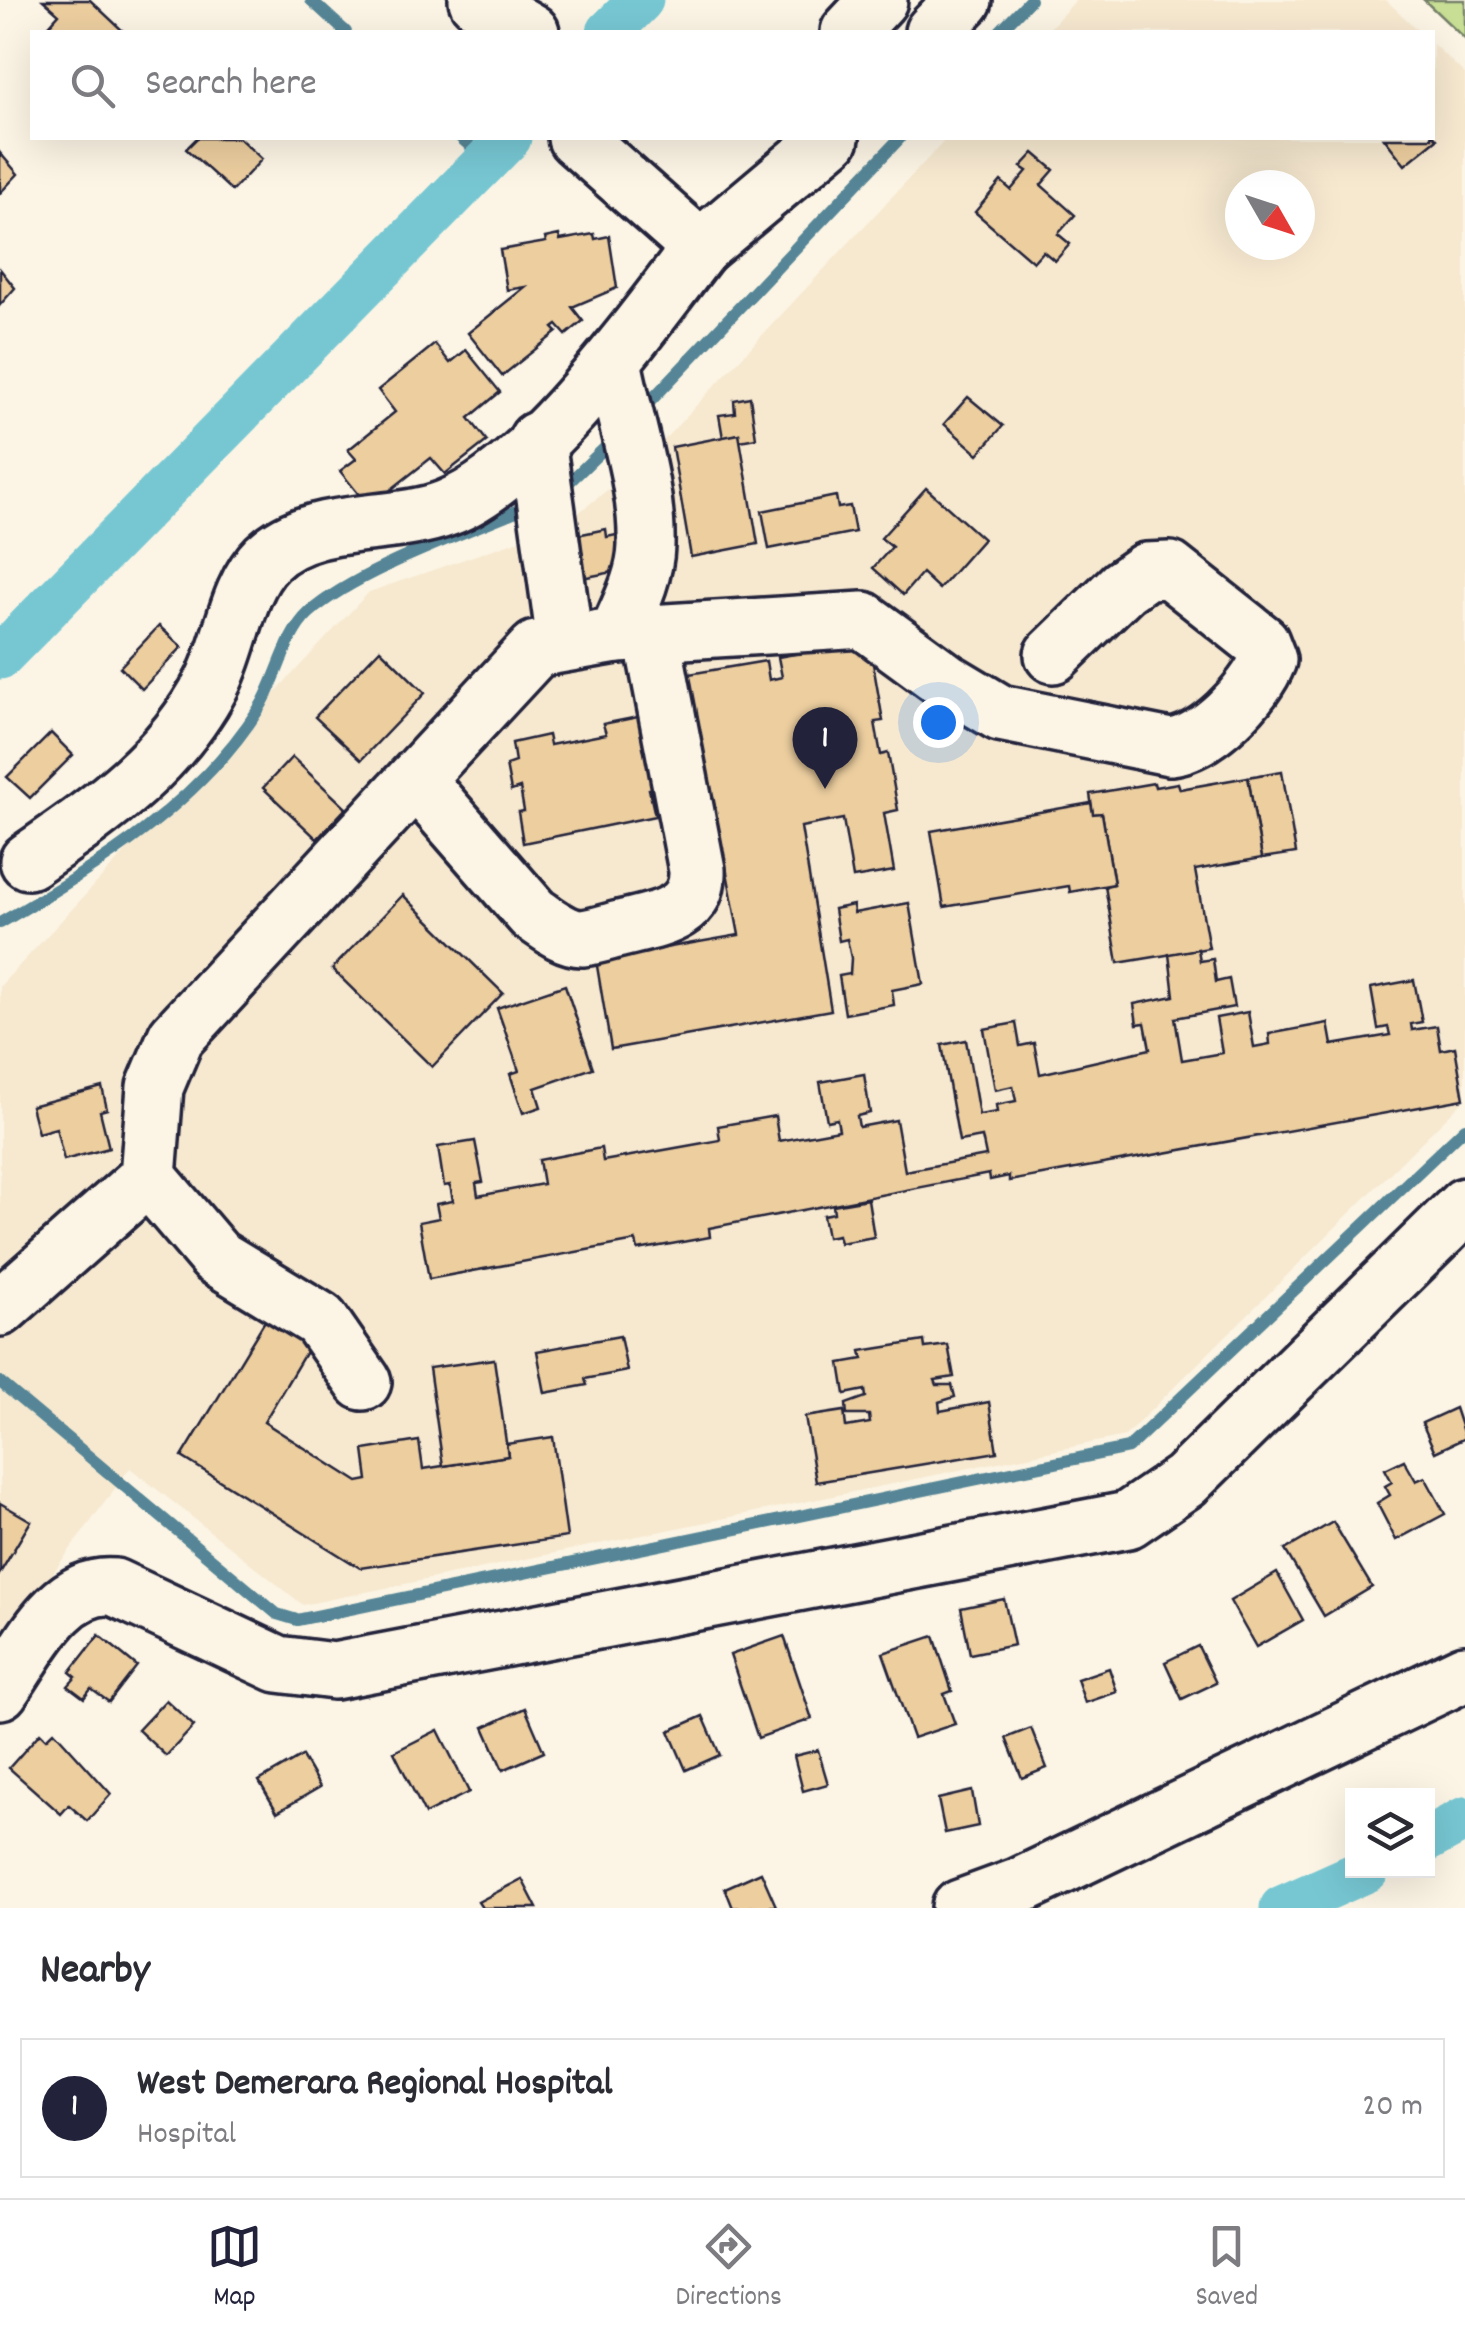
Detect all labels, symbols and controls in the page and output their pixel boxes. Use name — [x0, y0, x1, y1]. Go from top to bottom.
search box — [30, 30, 1435, 140]
icon: search — [65, 58, 120, 113]
text: Search here — [145, 58, 317, 113]
north arrow — [1225, 170, 1315, 260]
your location — [913, 697, 964, 748]
pin: 1 — [792, 706, 858, 789]
map controls — [1345, 1788, 1435, 1878]
button: layers — [1345, 1788, 1435, 1878]
text: Nearby — [40, 1943, 150, 2003]
text: West Demerara Regional Hospital — [137, 2058, 613, 2113]
text: 1 — [71, 2085, 78, 2131]
text: 20 m — [1362, 2085, 1423, 2131]
text: Hospital — [137, 2113, 236, 2159]
tab: Map — [207, 2219, 262, 2319]
tab: Directions — [676, 2219, 782, 2319]
tab: Saved — [1196, 2219, 1258, 2319]

